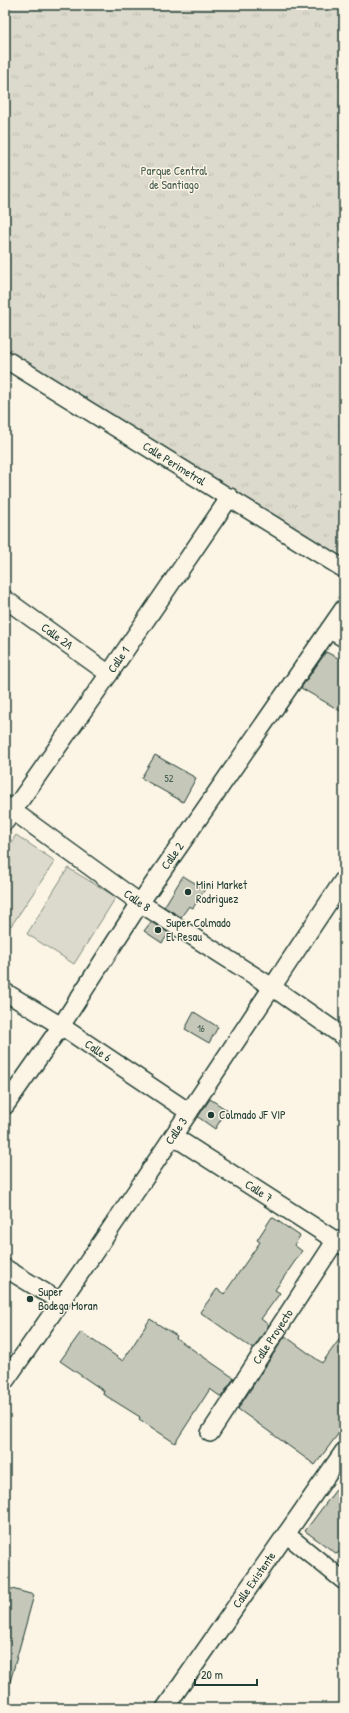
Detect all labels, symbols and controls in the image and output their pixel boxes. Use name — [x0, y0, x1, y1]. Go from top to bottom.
park label: Parque Central de Santiago — [141, 162, 208, 193]
street label: Calle Perimetral — [140, 437, 210, 490]
street label: Calle 2A — [38, 619, 77, 653]
street label: Calle 1 — [103, 643, 133, 676]
house number: 52 — [165, 772, 174, 785]
street label: Calle 2 — [157, 838, 188, 873]
place label: Mini Market Rodriguez — [196, 876, 248, 907]
street label: Calle 8 — [120, 885, 154, 916]
marker: Mini Market Rodriguez — [183, 887, 193, 897]
place label: Super Colmado El Pesau — [166, 914, 231, 945]
marker: Super Colmado El Pesau — [153, 925, 163, 935]
house number: 16 — [197, 1022, 205, 1035]
street label: Calle 6 — [82, 1035, 115, 1066]
place label: Colmado JF VIP — [219, 1106, 286, 1123]
marker: Colmado JF VIP — [206, 1110, 216, 1120]
street label: Calle 3 — [161, 1114, 191, 1148]
street label: Calle 7 — [242, 1176, 276, 1206]
place label: Super Bodega Moran — [38, 1283, 98, 1314]
marker: Super Bodega Moran — [25, 1294, 35, 1304]
street label: Calle Proyecto — [248, 1305, 297, 1367]
street label: Calle Existente — [228, 1548, 280, 1611]
scale bar — [195, 1661, 257, 1687]
text: 20 m — [201, 1666, 223, 1683]

